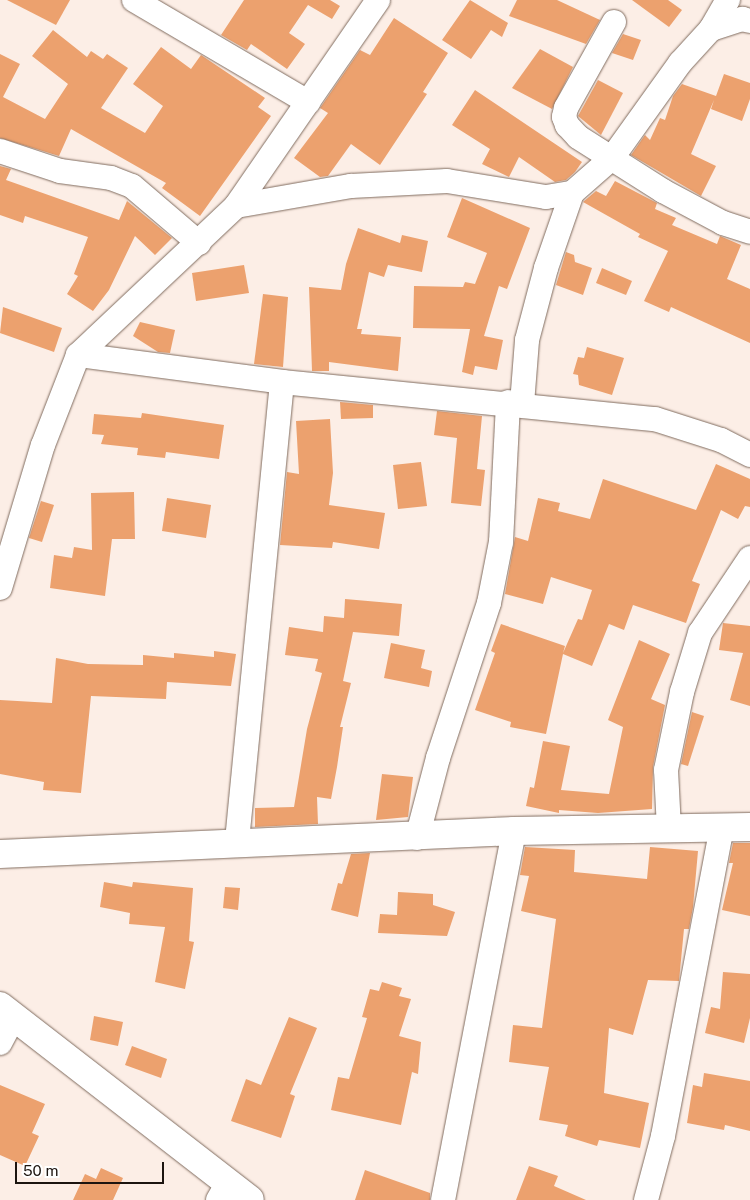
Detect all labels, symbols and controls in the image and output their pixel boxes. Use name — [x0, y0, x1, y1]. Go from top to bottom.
scale bar — [18, 1152, 166, 1184]
text: 50 m — [23, 1162, 58, 1179]

